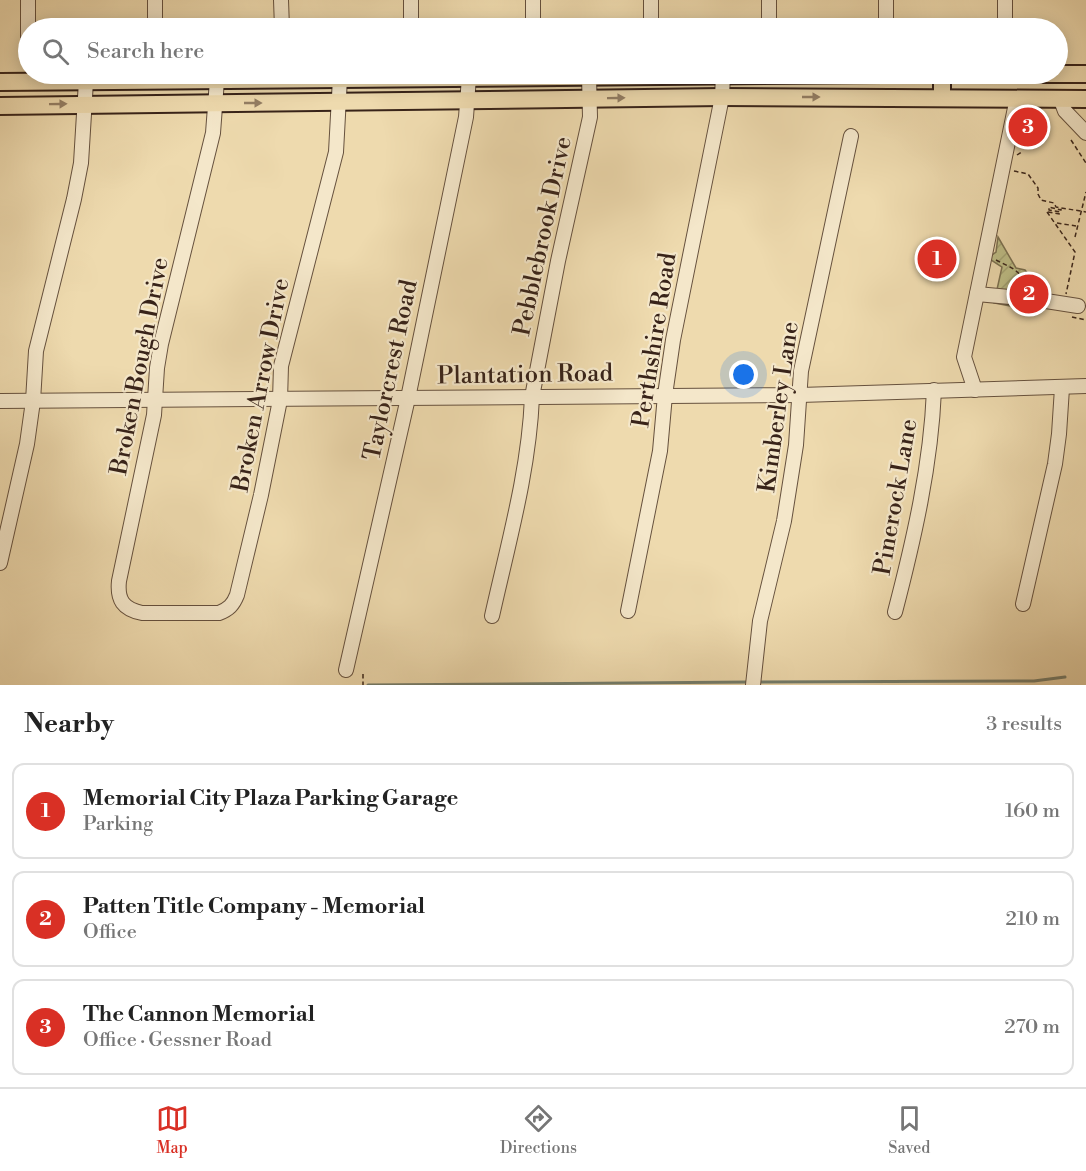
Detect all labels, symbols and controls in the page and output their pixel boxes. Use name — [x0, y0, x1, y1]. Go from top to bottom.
search box — [18, 18, 1068, 84]
icon: search — [39, 35, 72, 68]
text: Search here — [87, 38, 204, 65]
one-way arrow — [802, 92, 821, 102]
one-way arrow — [607, 93, 626, 103]
one-way arrow — [244, 98, 263, 108]
one-way arrow — [49, 100, 68, 109]
pin: 3 — [1008, 104, 1048, 150]
street label: Pebblebrook Drive — [507, 134, 579, 339]
pin: 1 — [918, 236, 956, 282]
street label: Perthshire Road — [626, 250, 684, 430]
street label: Broken Bough Drive — [104, 255, 176, 478]
pin: 2 — [1010, 272, 1048, 316]
street label: Broken Arrow Drive — [225, 276, 296, 496]
street label: Taylorcrest Road — [357, 277, 425, 463]
street label: Kimberley Lane — [752, 320, 806, 495]
street label: Plantation Road — [437, 358, 614, 392]
your location — [729, 360, 758, 389]
street label: Pinerock Lane — [867, 417, 925, 578]
text: Nearby — [24, 708, 114, 740]
text: 3 results — [986, 712, 1062, 737]
text: Memorial City Plaza Parking Garage — [83, 785, 458, 812]
text: 1 — [41, 799, 50, 824]
text: 160 m — [1005, 799, 1060, 824]
text: Parking — [83, 812, 153, 837]
text: Patten Title Company - Memorial — [83, 893, 425, 920]
text: 2 — [39, 907, 52, 932]
text: 210 m — [1005, 907, 1060, 932]
text: Office — [83, 920, 137, 945]
text: The Cannon Memorial — [83, 1001, 315, 1028]
text: 3 — [39, 1015, 52, 1040]
text: 270 m — [1004, 1015, 1060, 1040]
text: Office · Gessner Road — [83, 1028, 272, 1053]
tab: Map — [156, 1102, 189, 1158]
tab: Directions — [500, 1102, 577, 1158]
tab: Saved — [888, 1102, 930, 1158]

